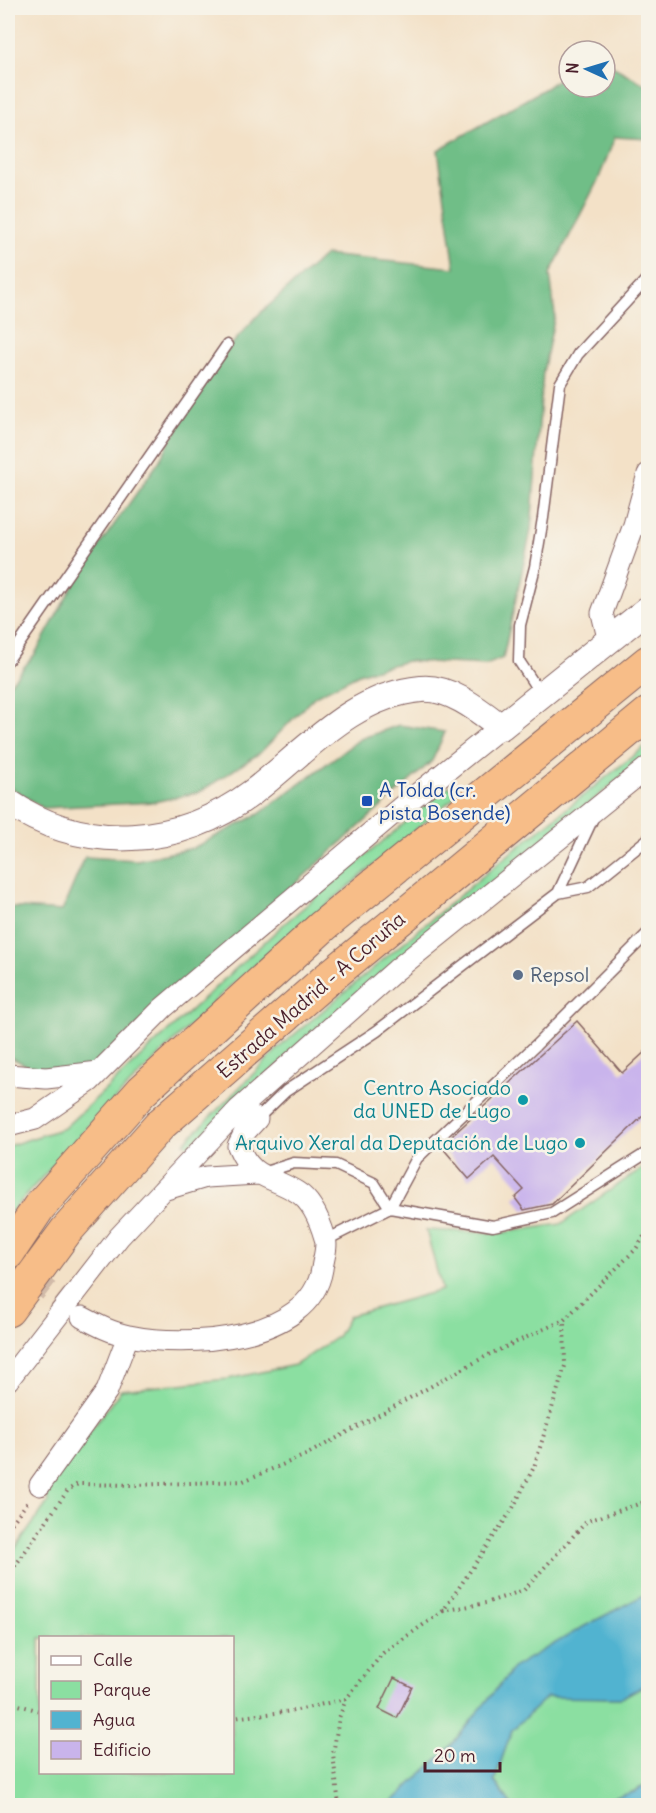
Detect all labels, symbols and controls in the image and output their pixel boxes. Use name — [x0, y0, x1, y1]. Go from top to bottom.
north arrow — [557, 39, 617, 99]
text: N — [562, 62, 582, 74]
place label: A Tolda (cr. pista Bosende) — [379, 777, 511, 825]
marker: A Tolda (cr. pista Bosende) — [360, 794, 374, 808]
street label: Estrada Madrid - A Coruña — [211, 906, 410, 1083]
place label: Repsol — [530, 962, 589, 987]
marker: Repsol — [511, 968, 525, 982]
place label: Centro Asociado da UNED de Lugo — [353, 1075, 511, 1123]
marker: Centro Asociado da UNED de Lugo — [516, 1093, 530, 1107]
place label: Arquivo Xeral da Deputación de Lugo — [235, 1130, 568, 1155]
marker: Arquivo Xeral da Deputación de Lugo — [573, 1136, 587, 1150]
legend — [39, 1636, 234, 1774]
text: Calle — [93, 1648, 133, 1671]
text: Parque — [93, 1678, 151, 1701]
text: Agua — [93, 1708, 135, 1731]
scale bar — [425, 1735, 500, 1773]
text: Edificio — [93, 1738, 151, 1761]
text: 20 m — [434, 1744, 476, 1767]

